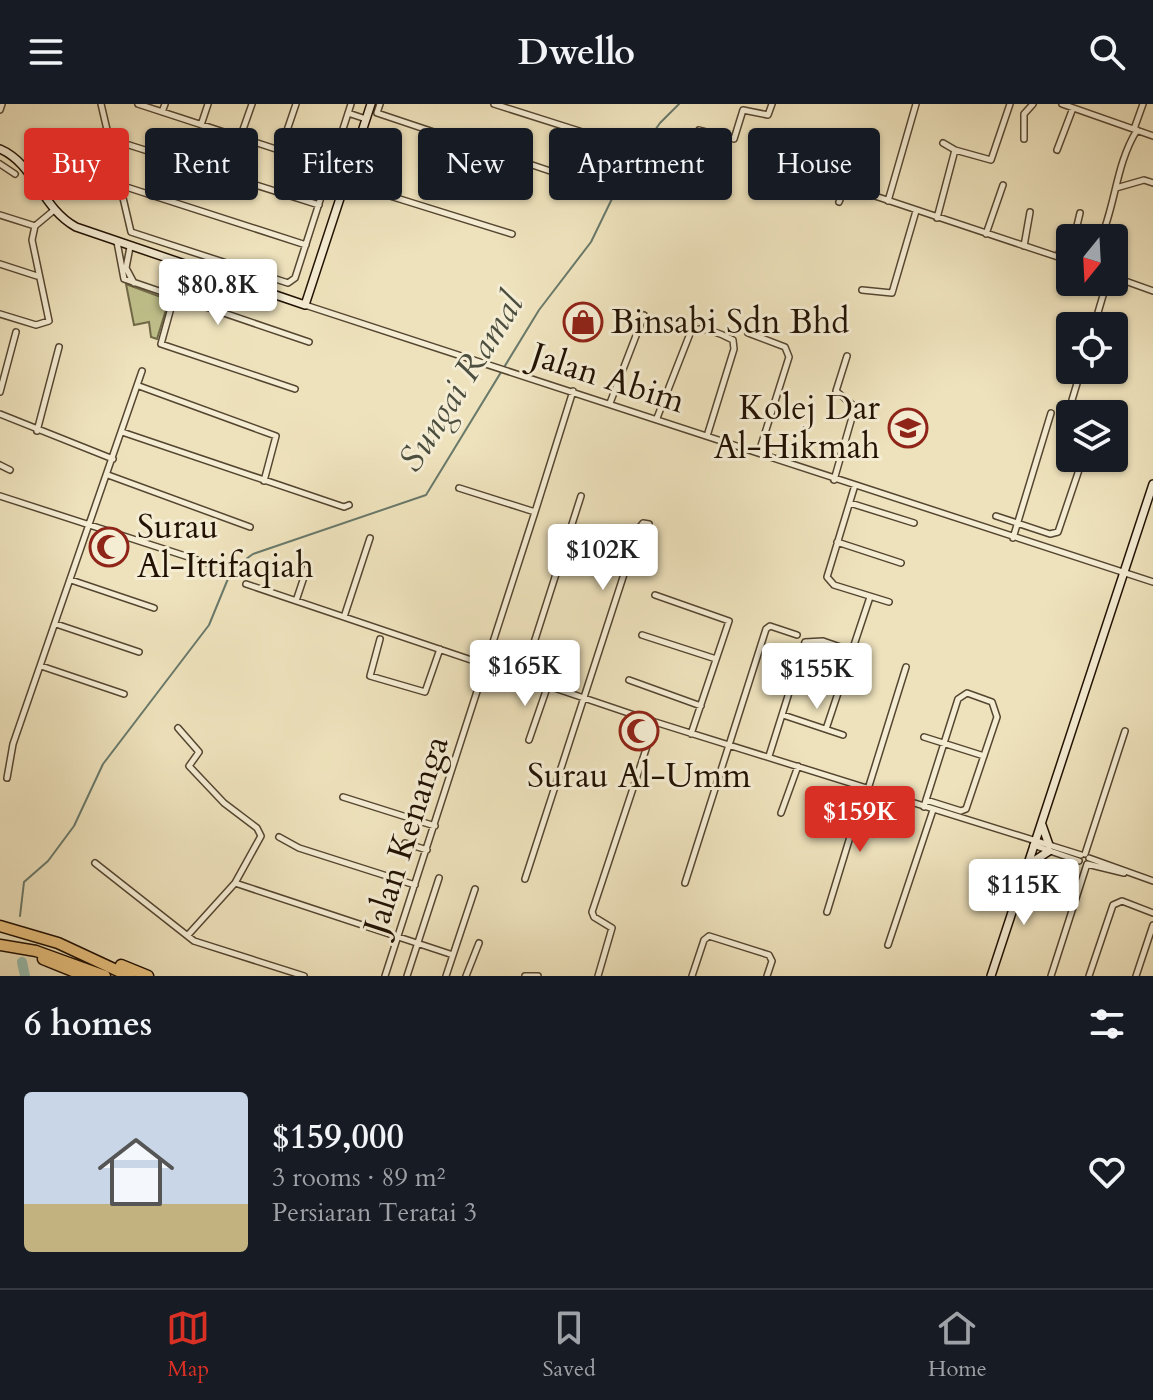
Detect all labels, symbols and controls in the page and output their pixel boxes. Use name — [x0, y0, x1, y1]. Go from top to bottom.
text: Dwello — [518, 28, 635, 77]
icon: menu — [24, 30, 68, 74]
icon: search — [1085, 30, 1129, 74]
chip: Buy — [24, 128, 129, 200]
chip: Rent — [145, 128, 258, 200]
chip: Filters — [274, 128, 402, 200]
chip: New — [418, 128, 533, 200]
chip: Apartment — [549, 128, 732, 200]
chip: House — [748, 128, 880, 200]
north arrow — [1056, 224, 1128, 296]
map controls — [1056, 224, 1128, 472]
pin: $80.8K — [153, 259, 283, 327]
text: $80.8K — [177, 267, 259, 302]
water label: Sungai Ramal — [387, 282, 536, 481]
place label: Binsabi Sdn Bhd — [611, 299, 849, 345]
shop icon: Binsabi Sdn Bhd — [562, 301, 604, 343]
button: locate — [1056, 312, 1128, 384]
street label: Jalan Abim — [521, 330, 691, 424]
place label: Kolej Dar Al-Hikmah — [714, 385, 881, 470]
button: layers — [1056, 400, 1128, 472]
school or university icon: Kolej Dar Al-Hikmah — [887, 407, 929, 449]
place label: Surau Al-Ittifaqiah — [137, 504, 314, 589]
pin: $102K — [547, 524, 659, 592]
mosque icon: Surau Al-Ittifaqiah — [88, 526, 130, 568]
text: $102K — [566, 532, 640, 567]
pin: $165K — [469, 640, 581, 708]
pin: $155K — [761, 643, 873, 711]
text: $165K — [488, 648, 562, 683]
text: $155K — [780, 651, 854, 686]
mosque icon: Surau Al-Umm — [618, 710, 660, 752]
street label: Jalan Kenanga — [351, 730, 460, 945]
place label: Surau Al-Umm — [527, 753, 751, 799]
pin: $159K — [804, 786, 916, 854]
text: $159K — [823, 794, 897, 829]
pin: $115K — [968, 859, 1080, 927]
text: $115K — [987, 867, 1061, 902]
text: 6 homes — [24, 1001, 152, 1047]
icon: filters — [1085, 1002, 1129, 1046]
text: $159,000 — [272, 1114, 404, 1160]
icon: home — [88, 1124, 184, 1220]
icon: heart — [1085, 1150, 1129, 1194]
text: 3 rooms · 89 m² — [272, 1160, 445, 1195]
text: Persiaran Teratai 3 — [272, 1195, 477, 1230]
tab: Map — [166, 1306, 210, 1384]
tab: Saved — [542, 1306, 596, 1384]
tab: Home — [928, 1306, 987, 1384]

